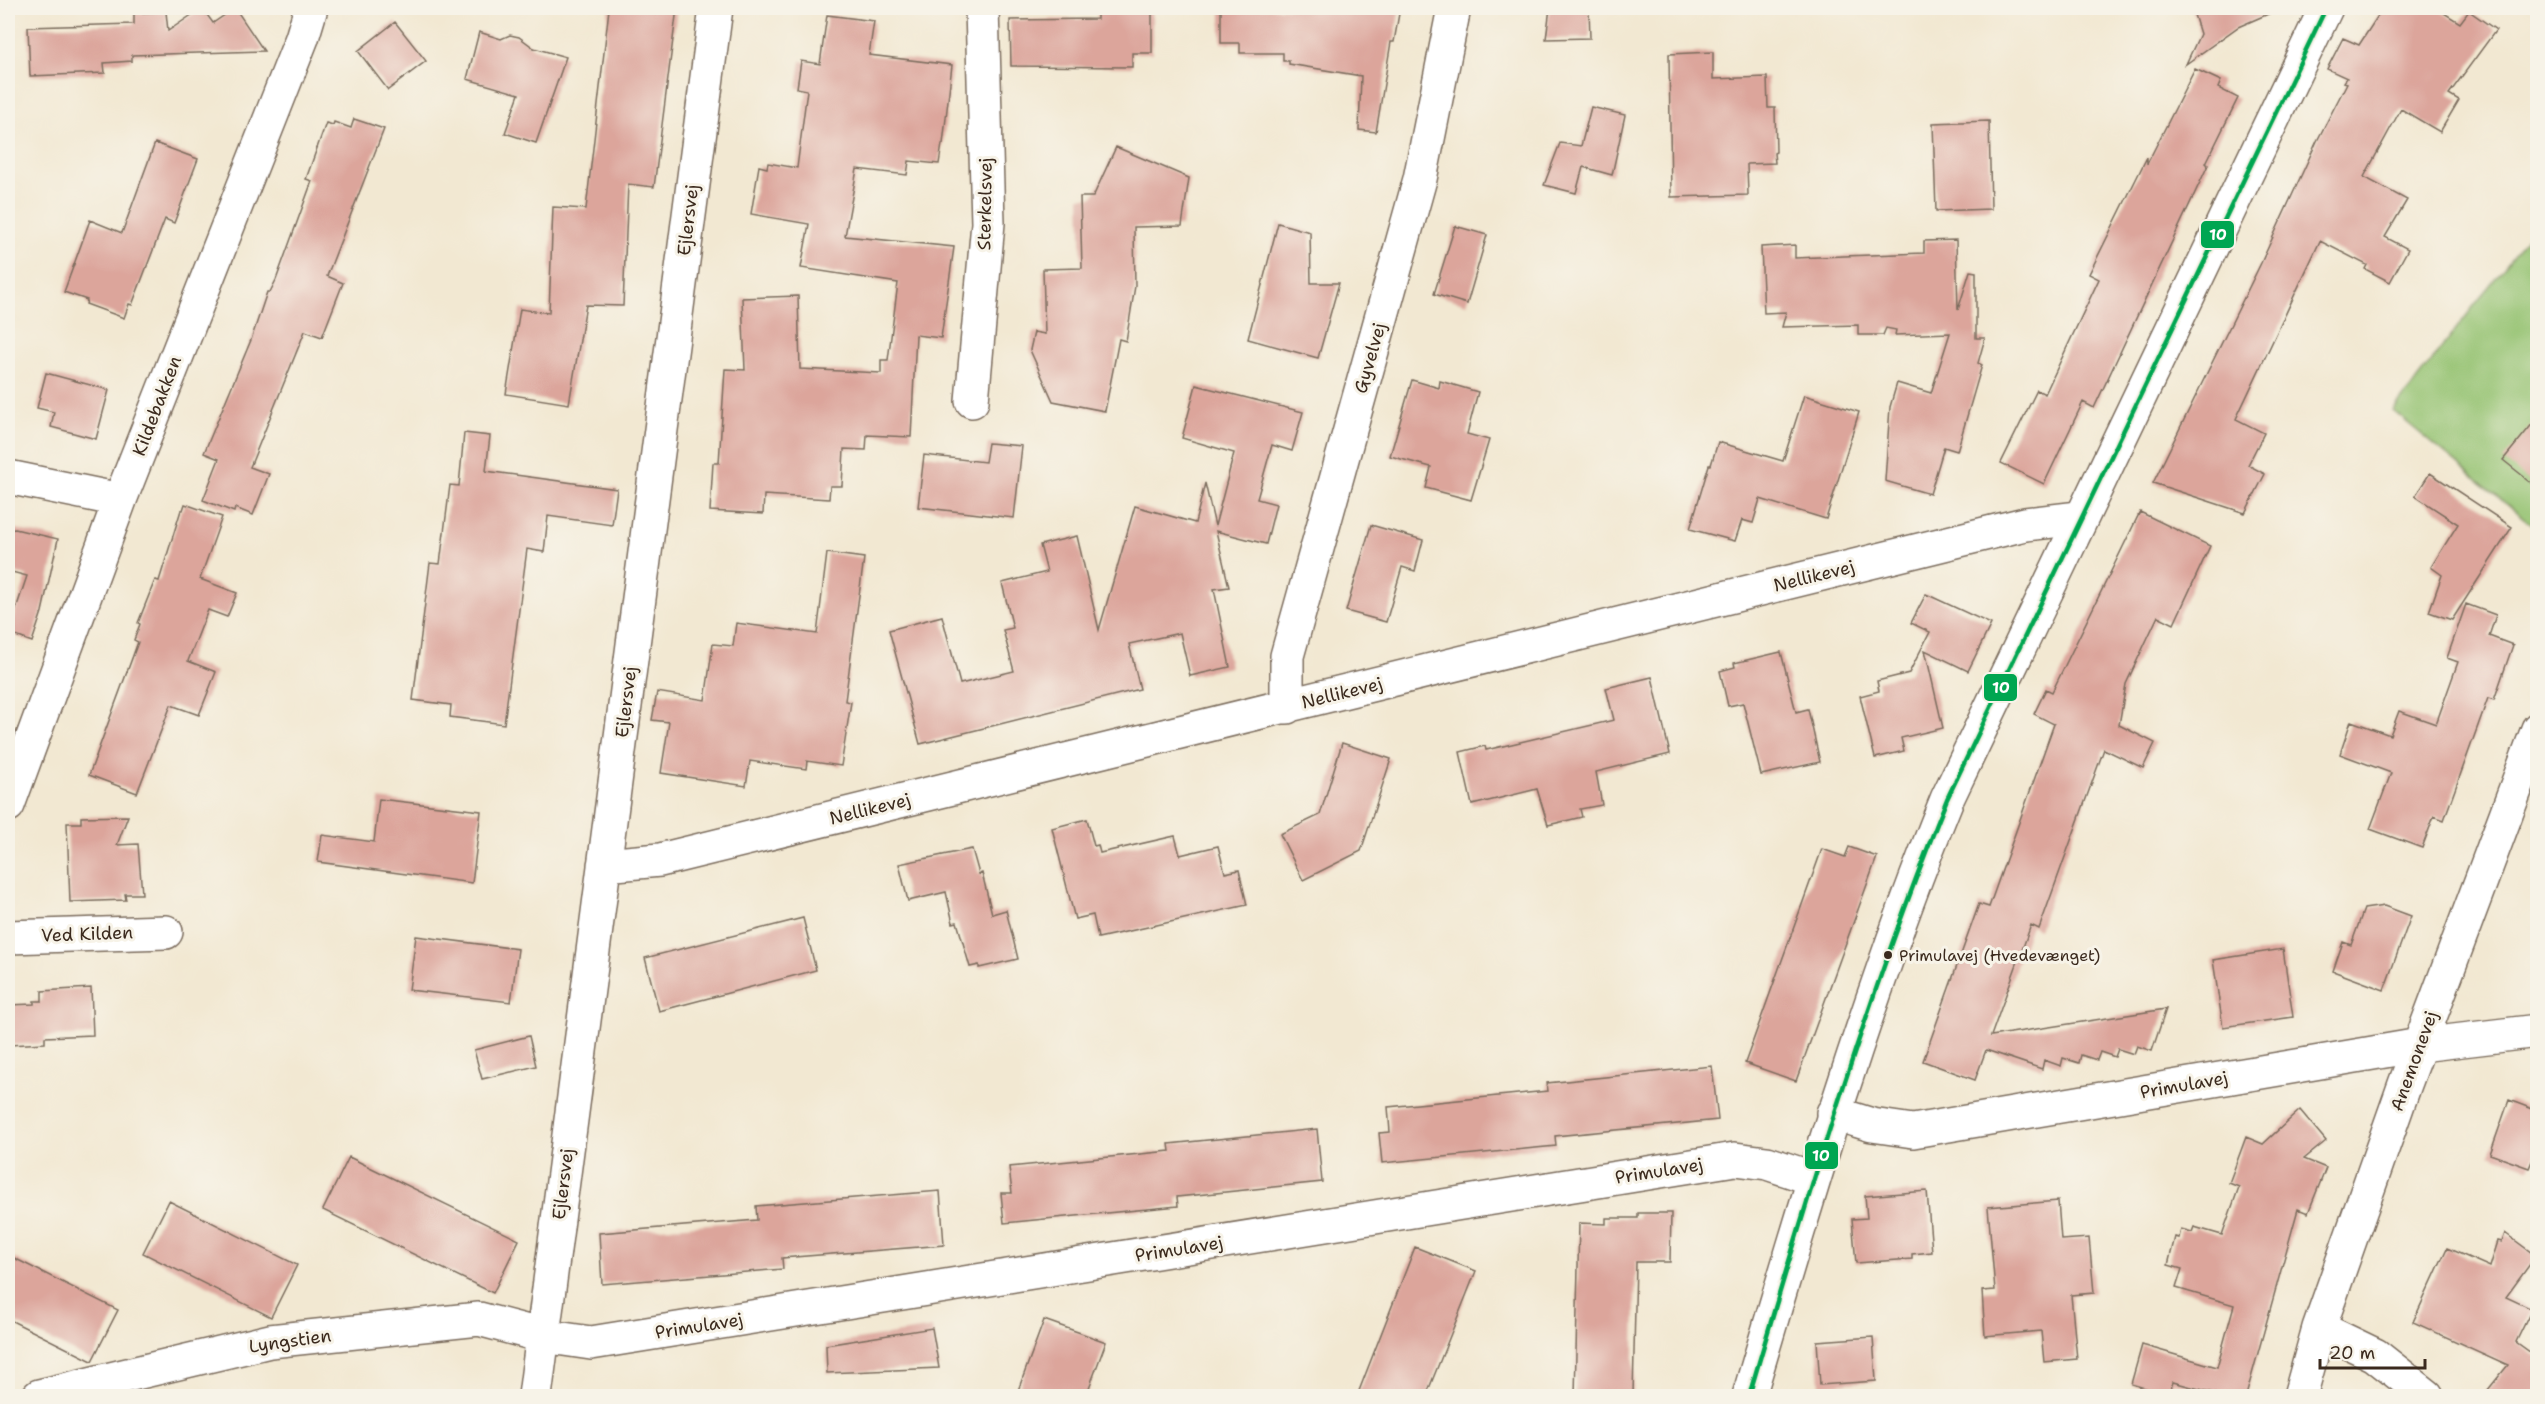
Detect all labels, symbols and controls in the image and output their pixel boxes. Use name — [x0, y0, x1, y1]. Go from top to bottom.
street label: Sterkelsvej — [972, 157, 998, 251]
street label: Ejlersvej — [672, 183, 704, 257]
line badge: 10 — [2200, 220, 2235, 249]
text: 10 — [2209, 224, 2227, 245]
street label: Gyvelvej — [1348, 320, 1392, 396]
street label: Kildebakken — [127, 353, 187, 459]
street label: Nellikevej — [1771, 554, 1857, 598]
street label: Ejlersvej — [610, 665, 642, 739]
street label: Nellikevej — [1299, 671, 1385, 715]
line badge: 10 — [1983, 673, 2018, 702]
text: 10 — [1992, 677, 2010, 698]
street label: Nellikevej — [827, 787, 913, 831]
street label: Ved Kilden — [41, 920, 133, 948]
place label: Primulavej (Hvedevænget) — [1899, 945, 2100, 966]
marker: Primulavej (Hvedevænget) — [1882, 949, 1894, 961]
street label: Anemonevej — [2385, 1008, 2443, 1114]
street label: Primulavej — [2138, 1065, 2230, 1105]
line badge: 10 — [1804, 1141, 1839, 1170]
text: 10 — [1812, 1145, 1830, 1166]
street label: Ejlersvej — [547, 1147, 579, 1221]
street label: Primulavej — [1613, 1152, 1705, 1190]
street label: Primulavej — [1133, 1230, 1225, 1268]
street label: Primulavej — [653, 1307, 745, 1345]
street label: Lyngstien — [247, 1323, 333, 1359]
scale bar — [2320, 1332, 2425, 1370]
text: 20 m — [2329, 1341, 2375, 1365]

